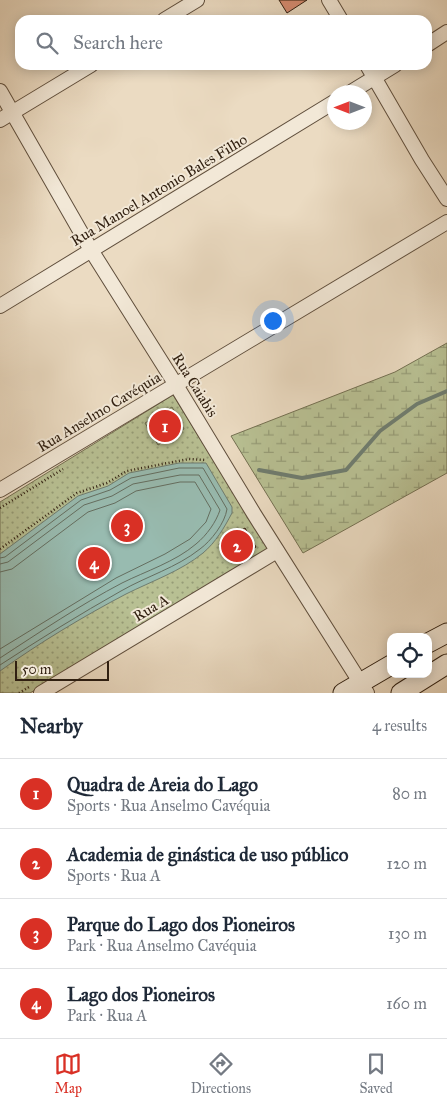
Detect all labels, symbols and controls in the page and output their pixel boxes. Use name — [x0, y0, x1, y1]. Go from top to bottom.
search box — [15, 15, 432, 70]
icon: search — [33, 29, 61, 57]
text: Search here — [73, 31, 163, 54]
north arrow — [327, 85, 372, 130]
street label: Rua Manoel Antonio Bales Filho — [68, 130, 251, 250]
your location — [260, 308, 286, 334]
street label: Rua Caiabis — [168, 350, 222, 420]
street label: Rua Anselmo Cavéquia — [34, 368, 165, 457]
pin: 1 — [149, 407, 181, 445]
pin: 3 — [111, 507, 143, 545]
pin: 2 — [221, 527, 253, 565]
pin: 4 — [78, 544, 110, 582]
street label: Rua A — [130, 590, 172, 626]
map controls — [387, 633, 432, 678]
button: locate — [387, 633, 432, 678]
scale bar — [15, 658, 109, 681]
text: 50 m — [22, 661, 51, 678]
text: Nearby — [20, 713, 83, 739]
text: 4 results — [372, 716, 427, 735]
text: Quadra de Areia do Lago — [67, 773, 258, 796]
text: 1 — [33, 784, 39, 803]
text: 80 m — [392, 784, 427, 803]
text: Sports · Rua Anselmo Cavéquia — [67, 796, 270, 815]
text: Academia de ginástica de uso público — [67, 843, 349, 866]
text: 2 — [32, 854, 40, 873]
text: 120 m — [387, 854, 427, 873]
text: Sports · Rua A — [67, 866, 161, 885]
text: Parque do Lago dos Pioneiros — [67, 913, 295, 936]
text: 3 — [33, 924, 39, 943]
text: 130 m — [388, 924, 427, 943]
text: Park · Rua Anselmo Cavéquia — [67, 936, 256, 955]
text: Lago dos Pioneiros — [67, 983, 215, 1006]
text: 4 — [32, 994, 40, 1013]
text: 160 m — [386, 994, 427, 1013]
text: Park · Rua A — [67, 1006, 147, 1025]
tab: Map — [54, 1050, 82, 1097]
tab: Directions — [191, 1050, 251, 1097]
tab: Saved — [360, 1050, 393, 1097]

